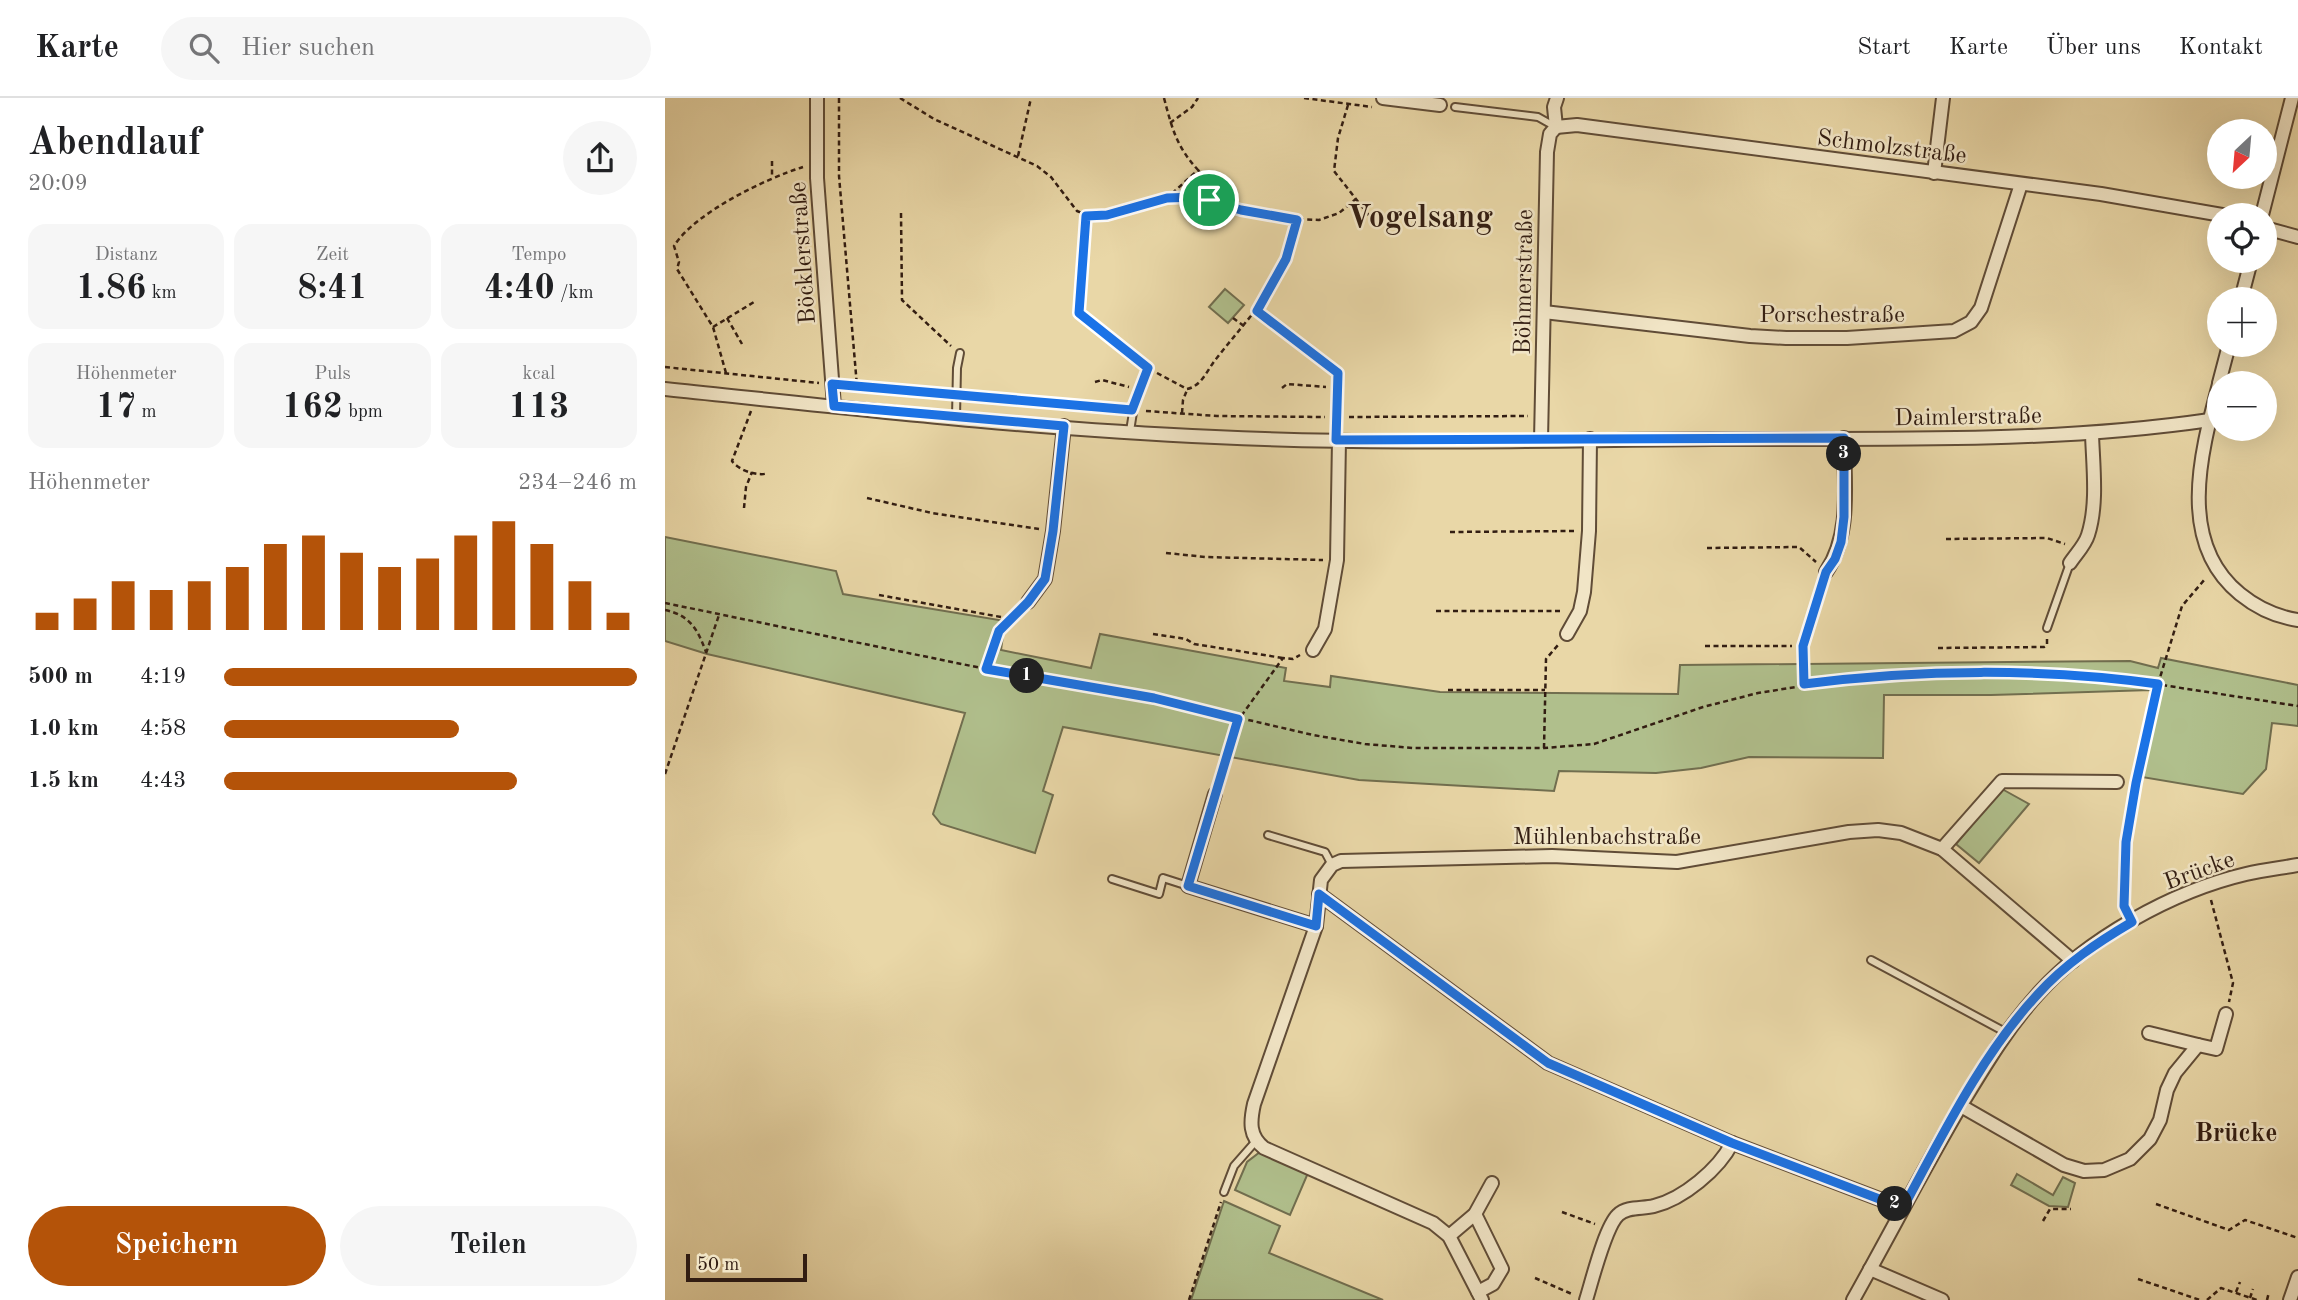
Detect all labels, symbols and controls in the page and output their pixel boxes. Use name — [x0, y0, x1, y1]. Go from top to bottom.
search box — [161, 17, 651, 80]
icon: search — [185, 29, 223, 67]
text: Karte — [35, 32, 119, 65]
text: Hier suchen — [241, 35, 375, 61]
text: Start — [1857, 36, 1911, 60]
text: Karte — [1949, 36, 2008, 60]
text: Über uns — [2046, 36, 2141, 60]
text: Kontakt — [2179, 36, 2263, 60]
north arrow — [2207, 119, 2277, 189]
map controls — [2207, 119, 2277, 441]
button: share — [563, 121, 637, 195]
text: Abendlauf — [28, 125, 201, 163]
street label: Schmolzstraße — [1816, 127, 1968, 169]
pin — [1179, 170, 1239, 230]
text: 20:09 — [28, 172, 88, 195]
street label: Böcklerstraße — [787, 181, 821, 325]
icon: arrive — [1190, 181, 1228, 219]
district label: Vogelsang — [1347, 203, 1493, 235]
button: locate — [2207, 203, 2277, 273]
street label: Böhmerstraße — [1512, 209, 1538, 355]
text: Distanz — [95, 246, 158, 265]
text: Zeit — [316, 246, 349, 265]
text: Tempo — [511, 246, 567, 265]
text: 1.86 — [76, 271, 146, 306]
text: 8:41 — [297, 271, 368, 306]
text: 4:40 — [484, 271, 555, 306]
text: km — [146, 284, 177, 303]
text: /km — [555, 284, 594, 303]
button: + — [2207, 287, 2277, 357]
street label: Porschestraße — [1759, 304, 1905, 328]
text: Höhenmeter — [76, 365, 177, 384]
text: Puls — [314, 365, 351, 384]
text: kcal — [522, 365, 555, 384]
button: − — [2207, 371, 2277, 441]
text: 17 — [96, 390, 136, 425]
text: 162 — [282, 390, 343, 425]
text: 113 — [508, 390, 569, 425]
text: m — [136, 403, 157, 422]
text: bpm — [343, 403, 383, 422]
street label: Daimlerstraße — [1894, 405, 2042, 431]
pin: 3 — [1827, 436, 1861, 472]
text: 3 — [1838, 444, 1849, 463]
text: Höhenmeter — [28, 471, 150, 494]
text: 234–246 m — [518, 471, 637, 494]
pin: 1 — [1009, 658, 1045, 694]
text: 500 m — [28, 665, 93, 688]
text: 4:19 — [140, 665, 186, 688]
text: 1 — [1021, 666, 1032, 685]
text: 1.0 km — [28, 717, 99, 740]
text: 4:58 — [140, 717, 186, 740]
text: 1.5 km — [28, 769, 99, 792]
text: 4:43 — [140, 769, 186, 792]
street label: Mühlenbachstraße — [1513, 826, 1701, 850]
street label: Brücke — [2161, 848, 2238, 896]
district label: Brücke — [2194, 1121, 2278, 1147]
pin: 2 — [1877, 1186, 1913, 1222]
text: 2 — [1889, 1194, 1900, 1213]
button: Speichern — [28, 1206, 326, 1286]
button: Teilen — [340, 1206, 637, 1286]
scale bar — [686, 1251, 807, 1283]
text: 50 m — [697, 1256, 739, 1275]

